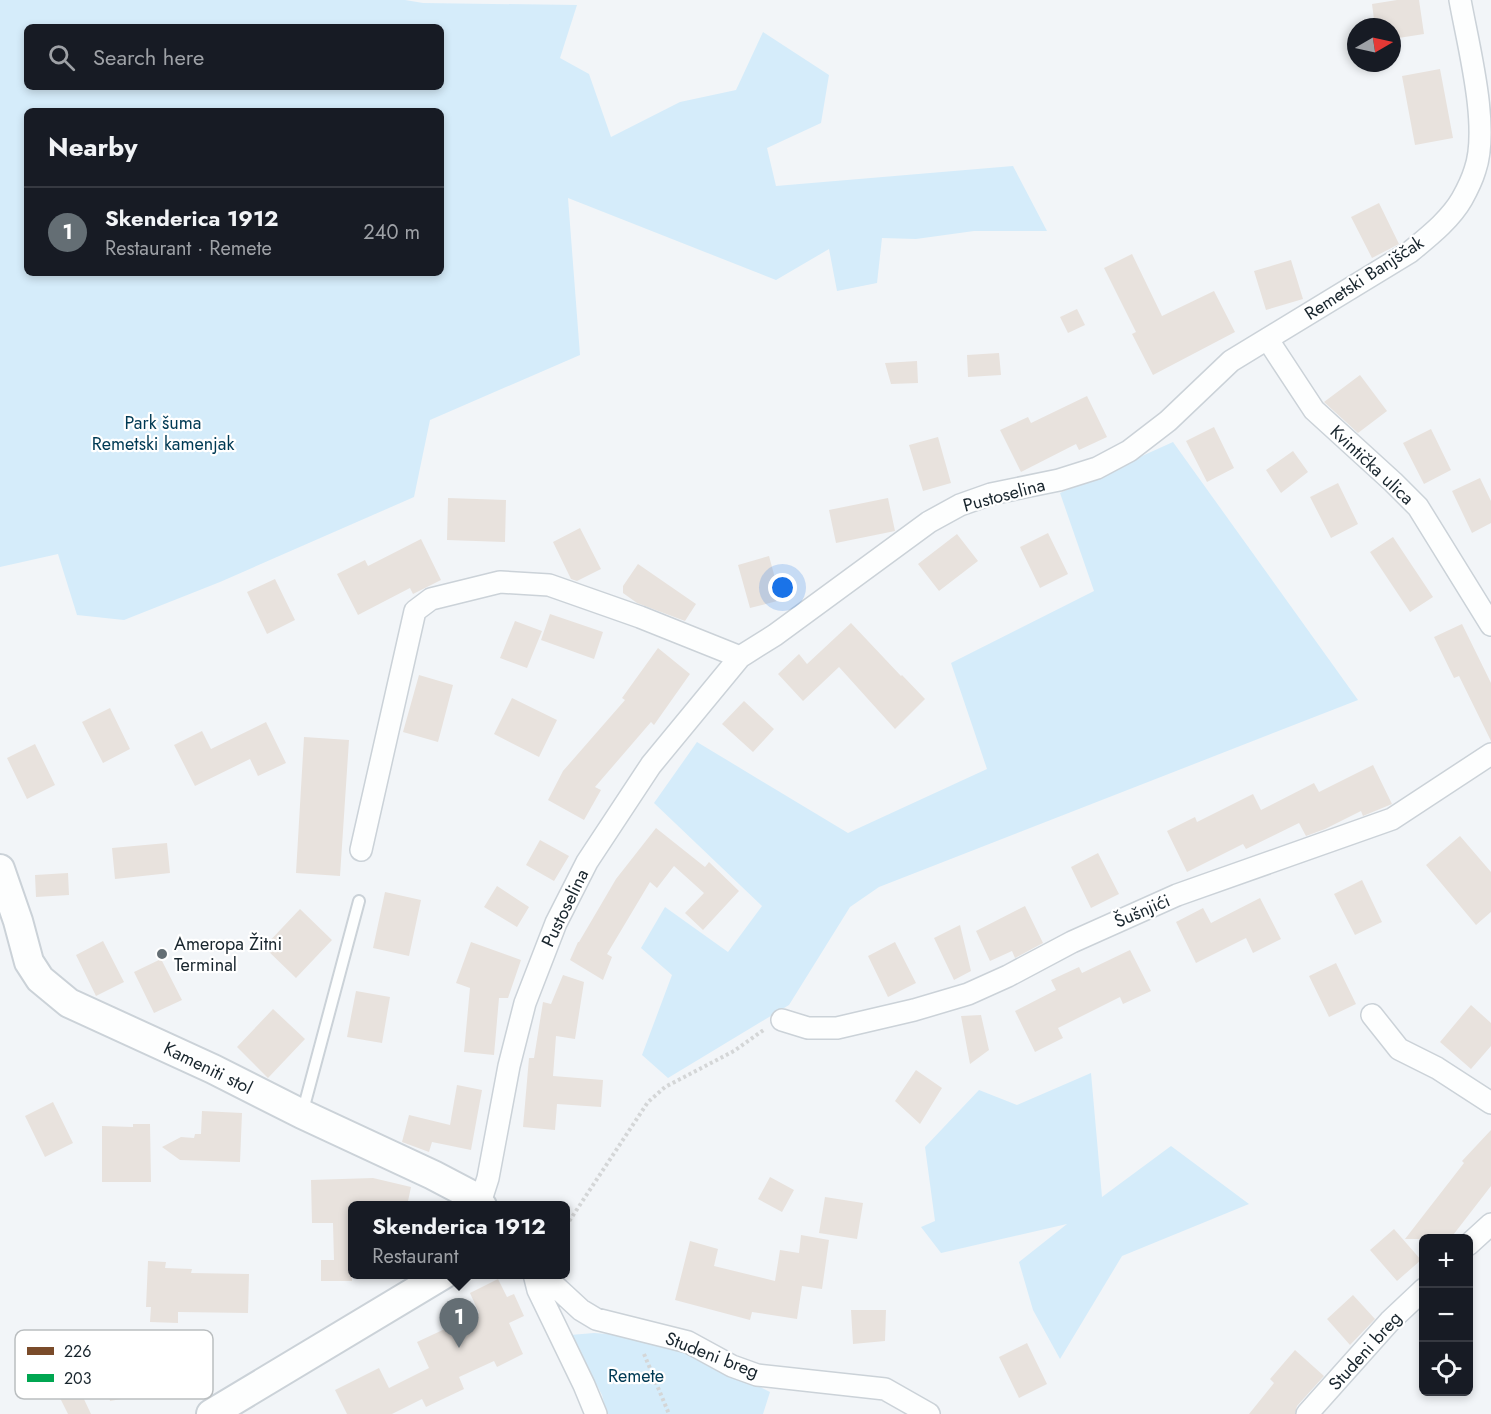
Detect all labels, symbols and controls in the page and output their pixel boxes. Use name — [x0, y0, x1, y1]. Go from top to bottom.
north arrow — [1347, 18, 1401, 72]
search box — [24, 24, 444, 90]
icon: search — [45, 41, 78, 74]
text: Search here — [93, 41, 204, 73]
text: Nearby — [48, 128, 137, 166]
text: Skenderica 1912 — [105, 202, 279, 234]
text: 1 — [62, 218, 73, 247]
text: 240 m — [363, 218, 420, 247]
street label: Remetski Banjščak — [1299, 230, 1429, 326]
text: Restaurant · Remete — [105, 234, 272, 263]
park label: Park šuma Remetski kamenjak — [92, 410, 234, 457]
street label: Kvintička ulica — [1324, 419, 1420, 511]
street label: Pustoselina — [960, 472, 1048, 518]
your location — [768, 573, 797, 602]
street label: Pustoselina — [535, 865, 595, 951]
street label: Šušnjići — [1110, 888, 1174, 934]
place label: Ameropa Žitni Terminal — [174, 931, 282, 978]
marker: Ameropa Žitni Terminal — [155, 947, 169, 961]
street label: Kameniti stol — [159, 1035, 257, 1101]
popup — [348, 1201, 570, 1279]
text: Skenderica 1912 — [372, 1210, 546, 1242]
map controls — [1419, 1234, 1473, 1396]
button: + — [1419, 1234, 1473, 1288]
text: Restaurant — [372, 1242, 458, 1271]
button: − — [1419, 1288, 1473, 1342]
pin: 1 — [440, 1298, 478, 1348]
street label: Studeni breg — [1322, 1306, 1408, 1396]
street label: Studeni breg — [661, 1325, 763, 1385]
legend — [15, 1330, 213, 1399]
text: 226 — [64, 1340, 91, 1363]
button: locate — [1419, 1342, 1473, 1396]
park label: Remete — [608, 1363, 664, 1389]
text: 203 — [64, 1367, 92, 1390]

